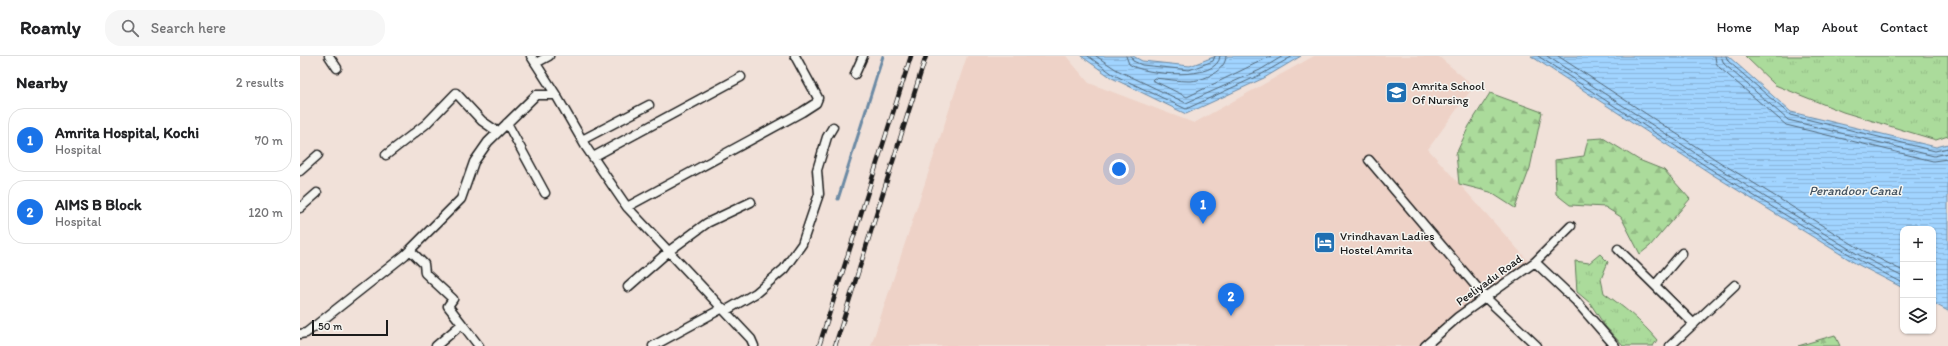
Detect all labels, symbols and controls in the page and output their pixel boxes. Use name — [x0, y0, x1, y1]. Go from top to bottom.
search box — [105, 10, 385, 46]
text: Roamly — [20, 16, 81, 39]
icon: search — [119, 17, 141, 39]
text: Search here — [151, 19, 226, 37]
text: Home — [1717, 19, 1752, 36]
text: Map — [1774, 19, 1800, 36]
text: About — [1822, 19, 1858, 36]
text: Contact — [1880, 19, 1928, 36]
text: Nearby — [16, 72, 68, 92]
text: 2 results — [236, 75, 284, 90]
place label: Amrita School Of Nursing — [1412, 79, 1485, 107]
school or university icon: Amrita School Of Nursing — [1384, 80, 1410, 106]
text: Amrita Hospital, Kochi — [55, 124, 199, 142]
text: 1 — [27, 133, 33, 148]
text: 70 m — [255, 133, 283, 148]
text: Hospital — [55, 142, 102, 157]
your location — [1109, 159, 1129, 179]
water label: Perandoor Canal — [1809, 183, 1902, 198]
pin: 1 — [1190, 191, 1216, 224]
text: AIMS B Block — [55, 196, 142, 214]
text: 2 — [27, 205, 33, 220]
text: 120 m — [248, 205, 283, 220]
text: Hospital — [55, 214, 102, 229]
map controls — [1900, 226, 1936, 334]
button: + — [1900, 226, 1936, 262]
place label: Vrindhavan Ladies Hostel Amrita — [1340, 229, 1435, 257]
hotel icon: Vrindhavan Ladies Hostel Amrita — [1312, 230, 1338, 256]
street label: Peeliyadu Road — [1453, 251, 1525, 309]
button: − — [1900, 262, 1936, 298]
pin: 2 — [1218, 283, 1244, 316]
button: layers — [1900, 298, 1936, 334]
scale bar — [312, 318, 388, 337]
text: 50 m — [318, 320, 342, 333]

